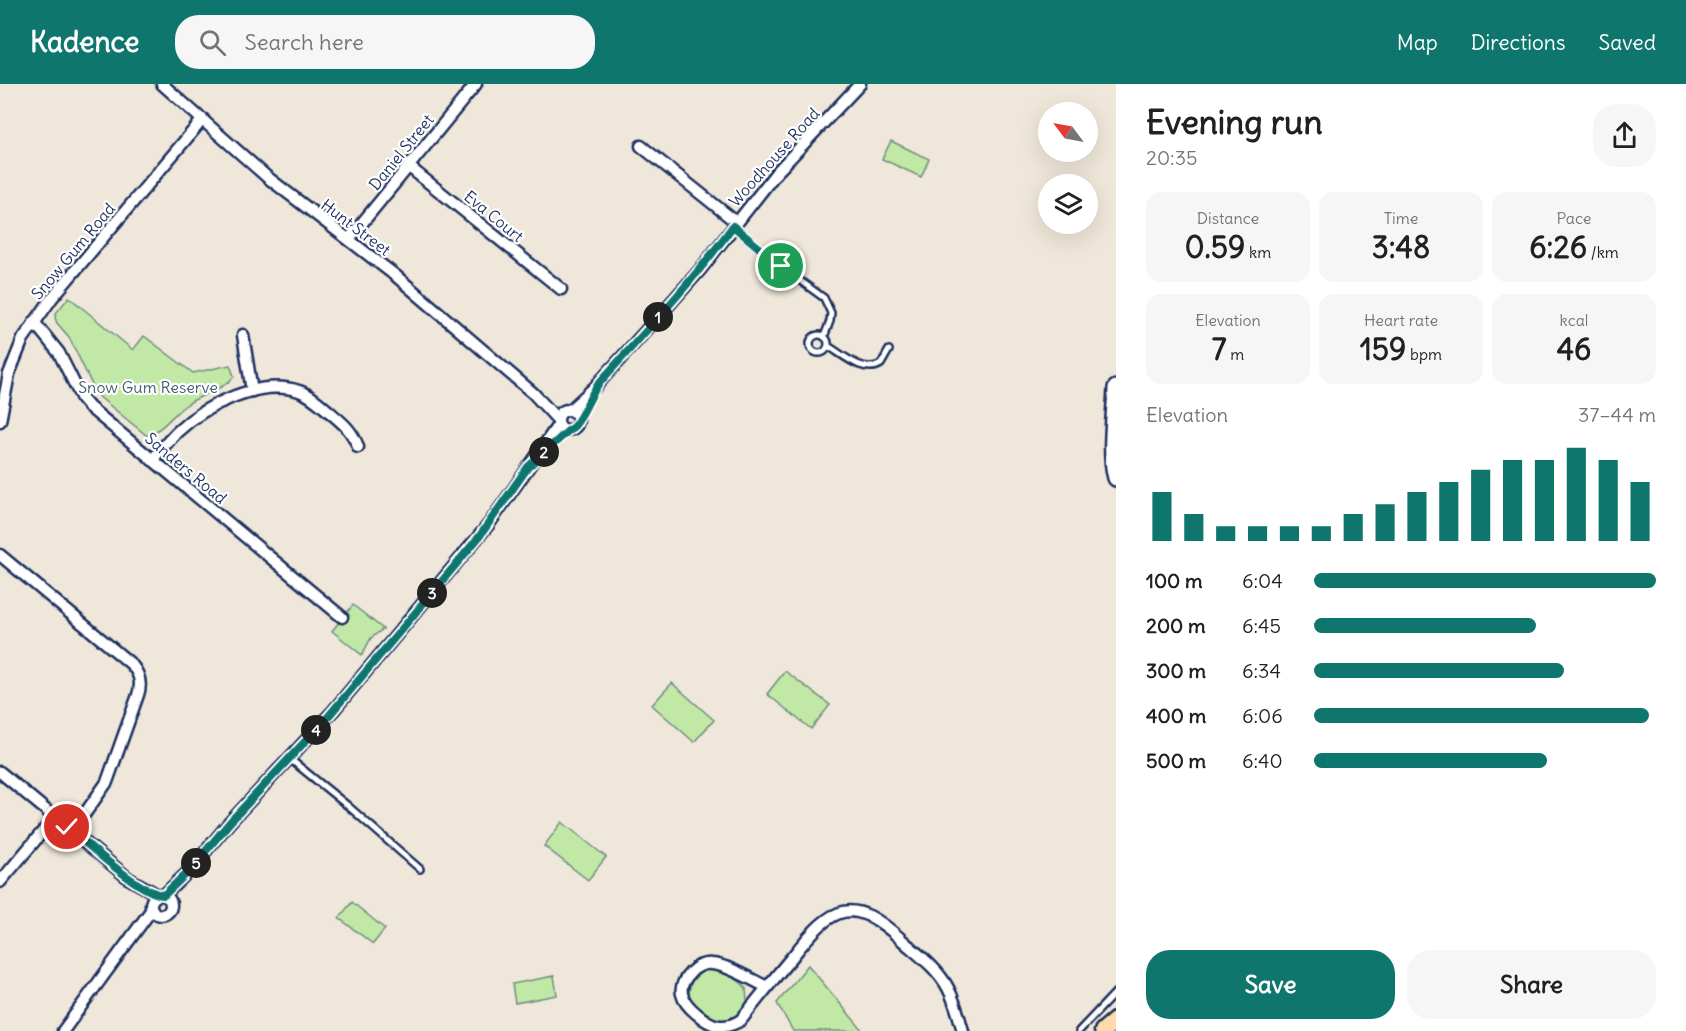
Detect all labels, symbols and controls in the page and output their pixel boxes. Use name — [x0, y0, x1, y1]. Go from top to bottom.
search box — [175, 15, 595, 69]
text: Kadence — [30, 24, 139, 60]
icon: search — [196, 26, 229, 59]
text: Search here — [244, 28, 364, 56]
text: Map — [1397, 29, 1438, 56]
text: Directions — [1471, 29, 1565, 56]
text: Saved — [1598, 29, 1656, 56]
text: Evening run — [1146, 101, 1322, 143]
north arrow — [1038, 102, 1098, 162]
map controls — [1038, 102, 1098, 234]
street label: Woodhouse Road — [724, 103, 824, 211]
button: share — [1593, 104, 1656, 167]
street label: Daniel Street — [364, 109, 438, 194]
text: 20:35 — [1146, 145, 1198, 170]
button: layers — [1038, 174, 1098, 234]
street label: Eva Court — [460, 186, 528, 246]
street label: Hunt Street — [317, 194, 395, 260]
street label: Snow Gum Road — [27, 199, 119, 303]
text: Distance — [1197, 208, 1259, 228]
text: Time — [1384, 208, 1418, 228]
text: Pace — [1557, 208, 1591, 228]
text: 0.59 — [1185, 228, 1245, 266]
text: 3:48 — [1372, 228, 1430, 266]
text: 6:26 — [1529, 228, 1587, 266]
pin — [755, 240, 806, 291]
text: km — [1245, 242, 1271, 262]
text: /km — [1587, 242, 1619, 262]
icon: arrive — [764, 249, 797, 282]
pin: 1 — [643, 302, 673, 332]
text: 1 — [655, 307, 661, 327]
text: Elevation — [1195, 310, 1261, 330]
text: Heart rate — [1364, 310, 1438, 330]
text: kcal — [1560, 310, 1588, 330]
text: 7 — [1212, 330, 1226, 368]
text: 159 — [1360, 330, 1406, 368]
text: 46 — [1557, 330, 1591, 368]
text: m — [1226, 344, 1244, 364]
text: bpm — [1406, 344, 1442, 364]
park label: Snow Gum Reserve — [78, 377, 218, 397]
text: Elevation — [1146, 402, 1228, 427]
text: 37–44 m — [1578, 402, 1656, 427]
street label: Sanders Road — [141, 428, 231, 508]
pin: 2 — [529, 437, 559, 467]
text: 2 — [540, 442, 548, 462]
text: 100 m — [1146, 568, 1203, 593]
text: 6:04 — [1242, 568, 1283, 593]
pin: 3 — [417, 578, 447, 608]
text: 3 — [427, 583, 437, 603]
text: 200 m — [1146, 613, 1206, 638]
text: 6:45 — [1242, 613, 1281, 638]
text: 300 m — [1146, 658, 1206, 683]
text: 6:34 — [1242, 658, 1281, 683]
text: 400 m — [1146, 703, 1206, 728]
text: 6:06 — [1242, 703, 1283, 728]
pin: 4 — [301, 715, 331, 745]
text: 4 — [311, 720, 321, 740]
text: 500 m — [1146, 748, 1206, 773]
text: 6:40 — [1242, 748, 1283, 773]
pin — [41, 801, 92, 852]
icon: check — [50, 810, 83, 843]
pin: 5 — [181, 848, 211, 878]
text: 5 — [191, 853, 201, 873]
button: Save — [1146, 950, 1395, 1019]
button: Share — [1407, 950, 1656, 1019]

